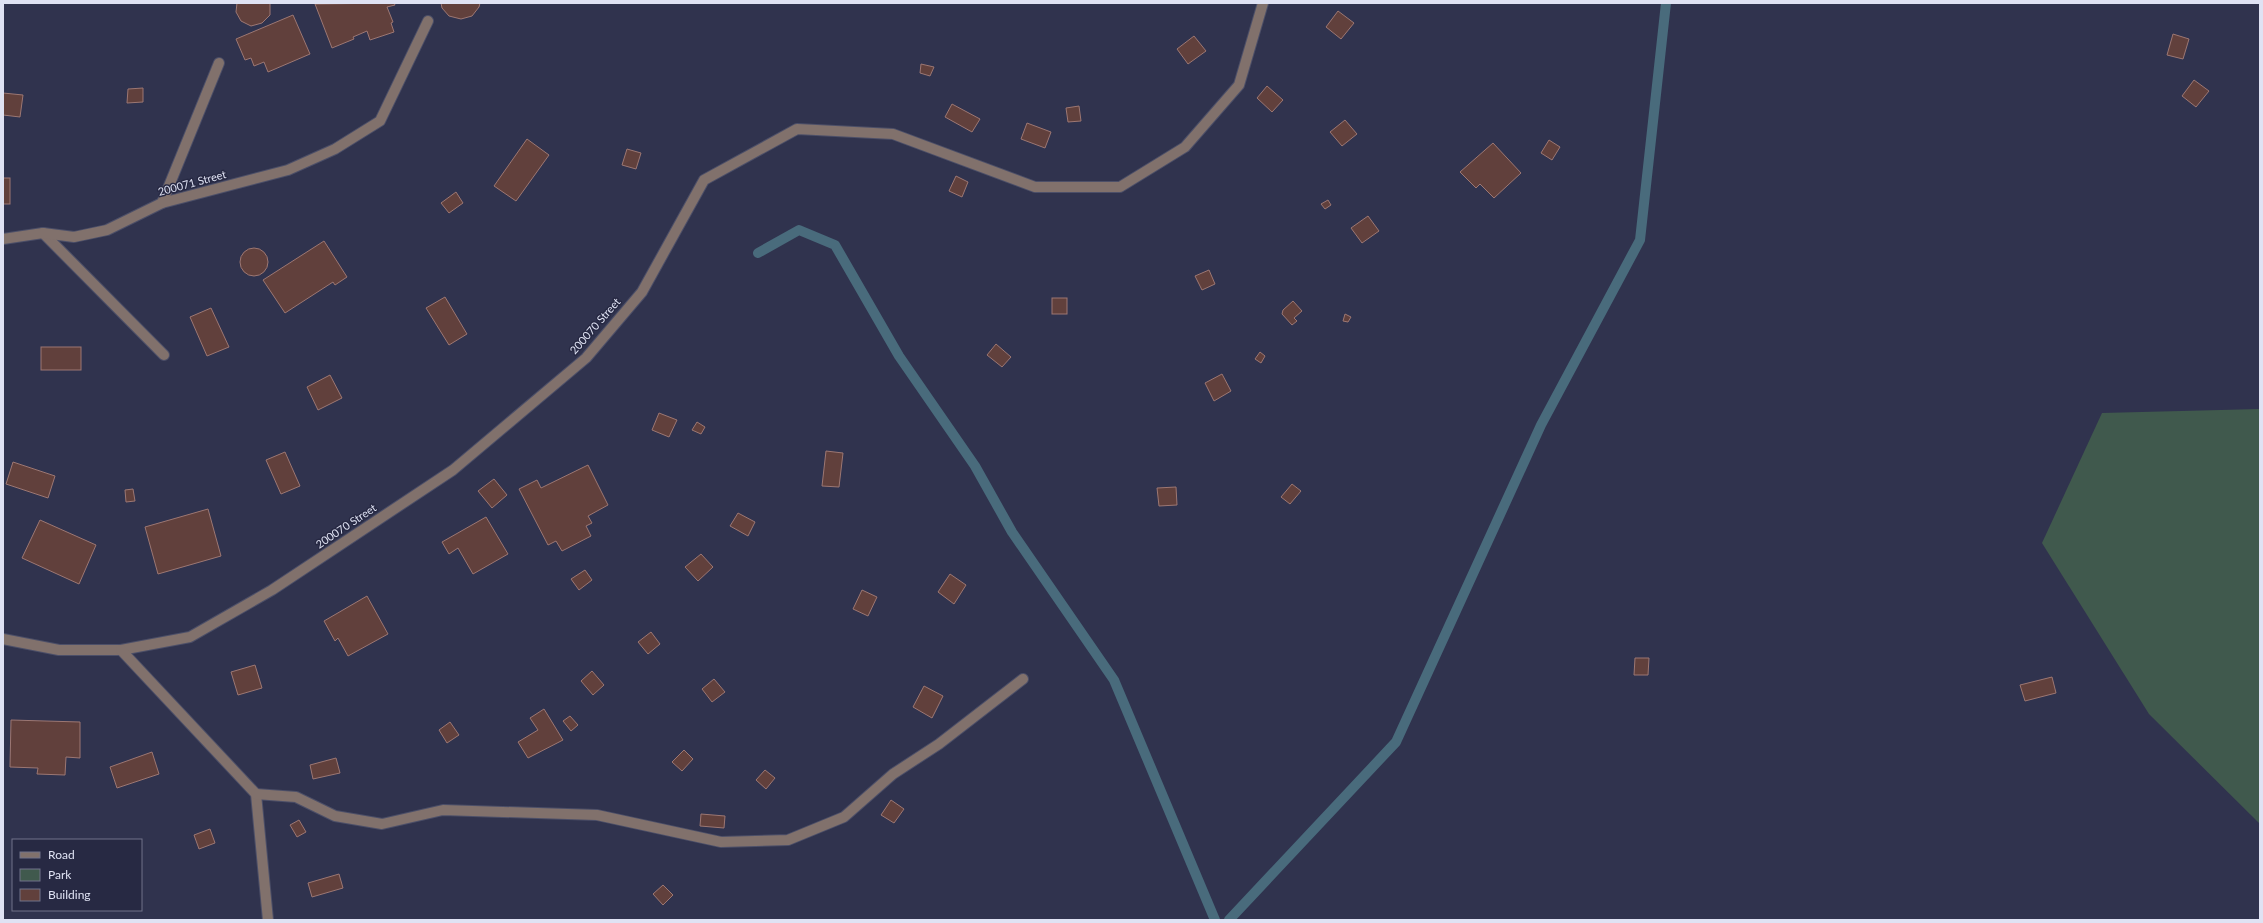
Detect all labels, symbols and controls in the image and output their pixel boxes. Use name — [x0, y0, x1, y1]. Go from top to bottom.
street label: 200071 Street — [156, 167, 227, 198]
street label: 200070 Street — [567, 295, 623, 356]
street label: 200070 Street — [313, 501, 378, 551]
legend — [12, 839, 142, 911]
text: Road — [48, 847, 75, 862]
text: Park — [48, 867, 72, 882]
text: Building — [48, 887, 91, 902]

